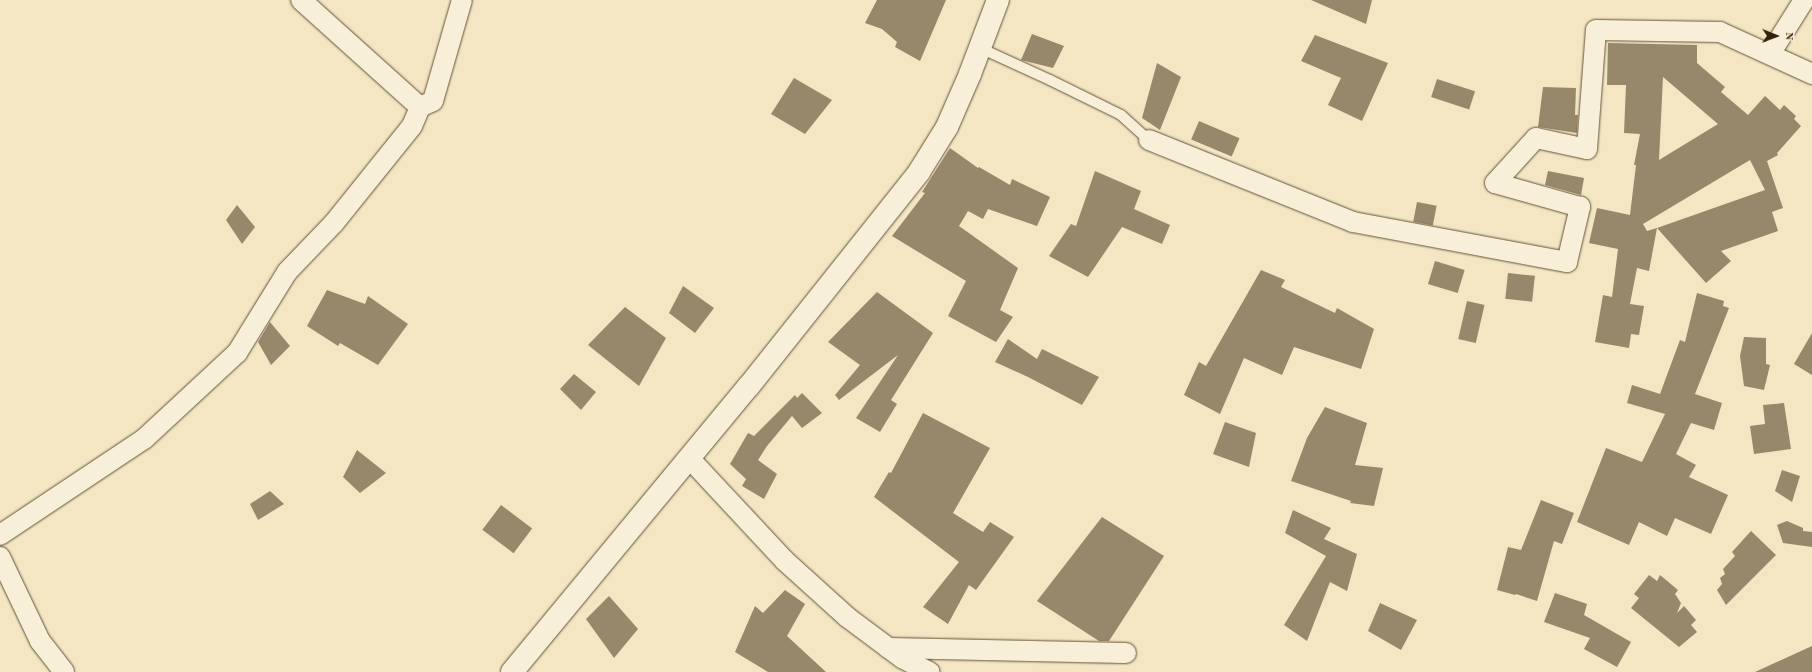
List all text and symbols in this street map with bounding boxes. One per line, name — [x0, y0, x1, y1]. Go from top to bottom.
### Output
north arrow — [1756, 16, 1796, 56]
text: N — [1783, 32, 1794, 41]

